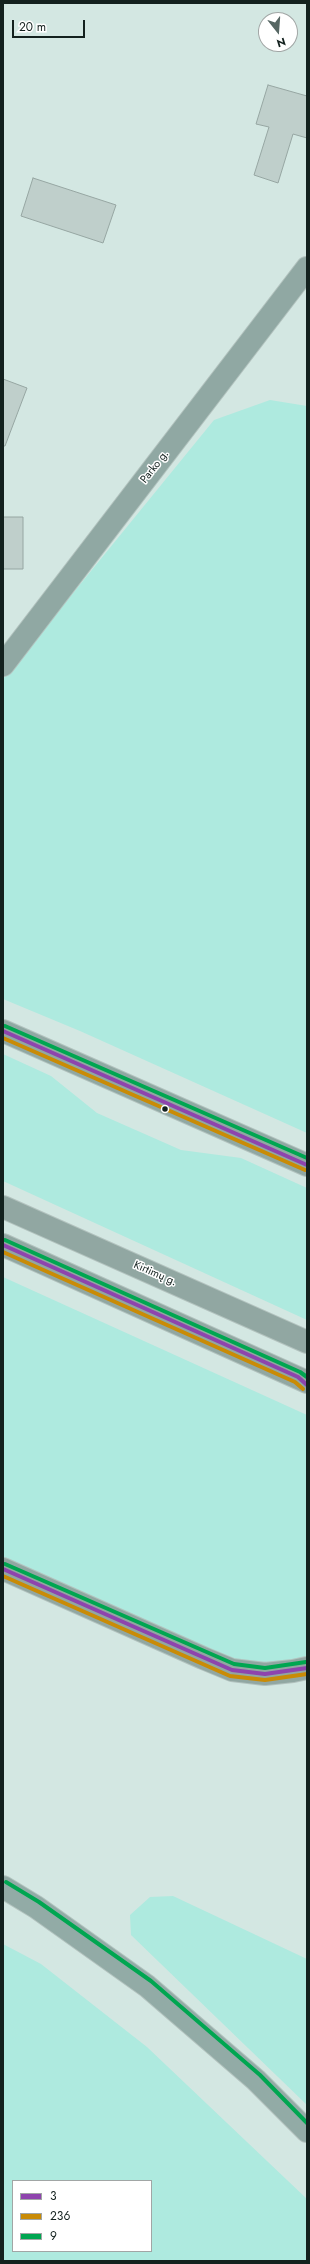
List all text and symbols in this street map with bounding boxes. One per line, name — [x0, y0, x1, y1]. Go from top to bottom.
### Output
scale bar — [14, 12, 87, 38]
north arrow — [258, 12, 298, 52]
text: 20 m — [19, 18, 46, 36]
text: N — [275, 34, 288, 51]
street label: Parko g. — [138, 448, 172, 486]
unlabelled marker — [160, 1104, 170, 1114]
street label: Kirtimų g. — [131, 1259, 179, 1289]
legend — [12, 2180, 152, 2252]
text: 3 — [50, 2187, 57, 2205]
text: 236 — [50, 2207, 70, 2225]
text: 9 — [50, 2227, 57, 2245]

